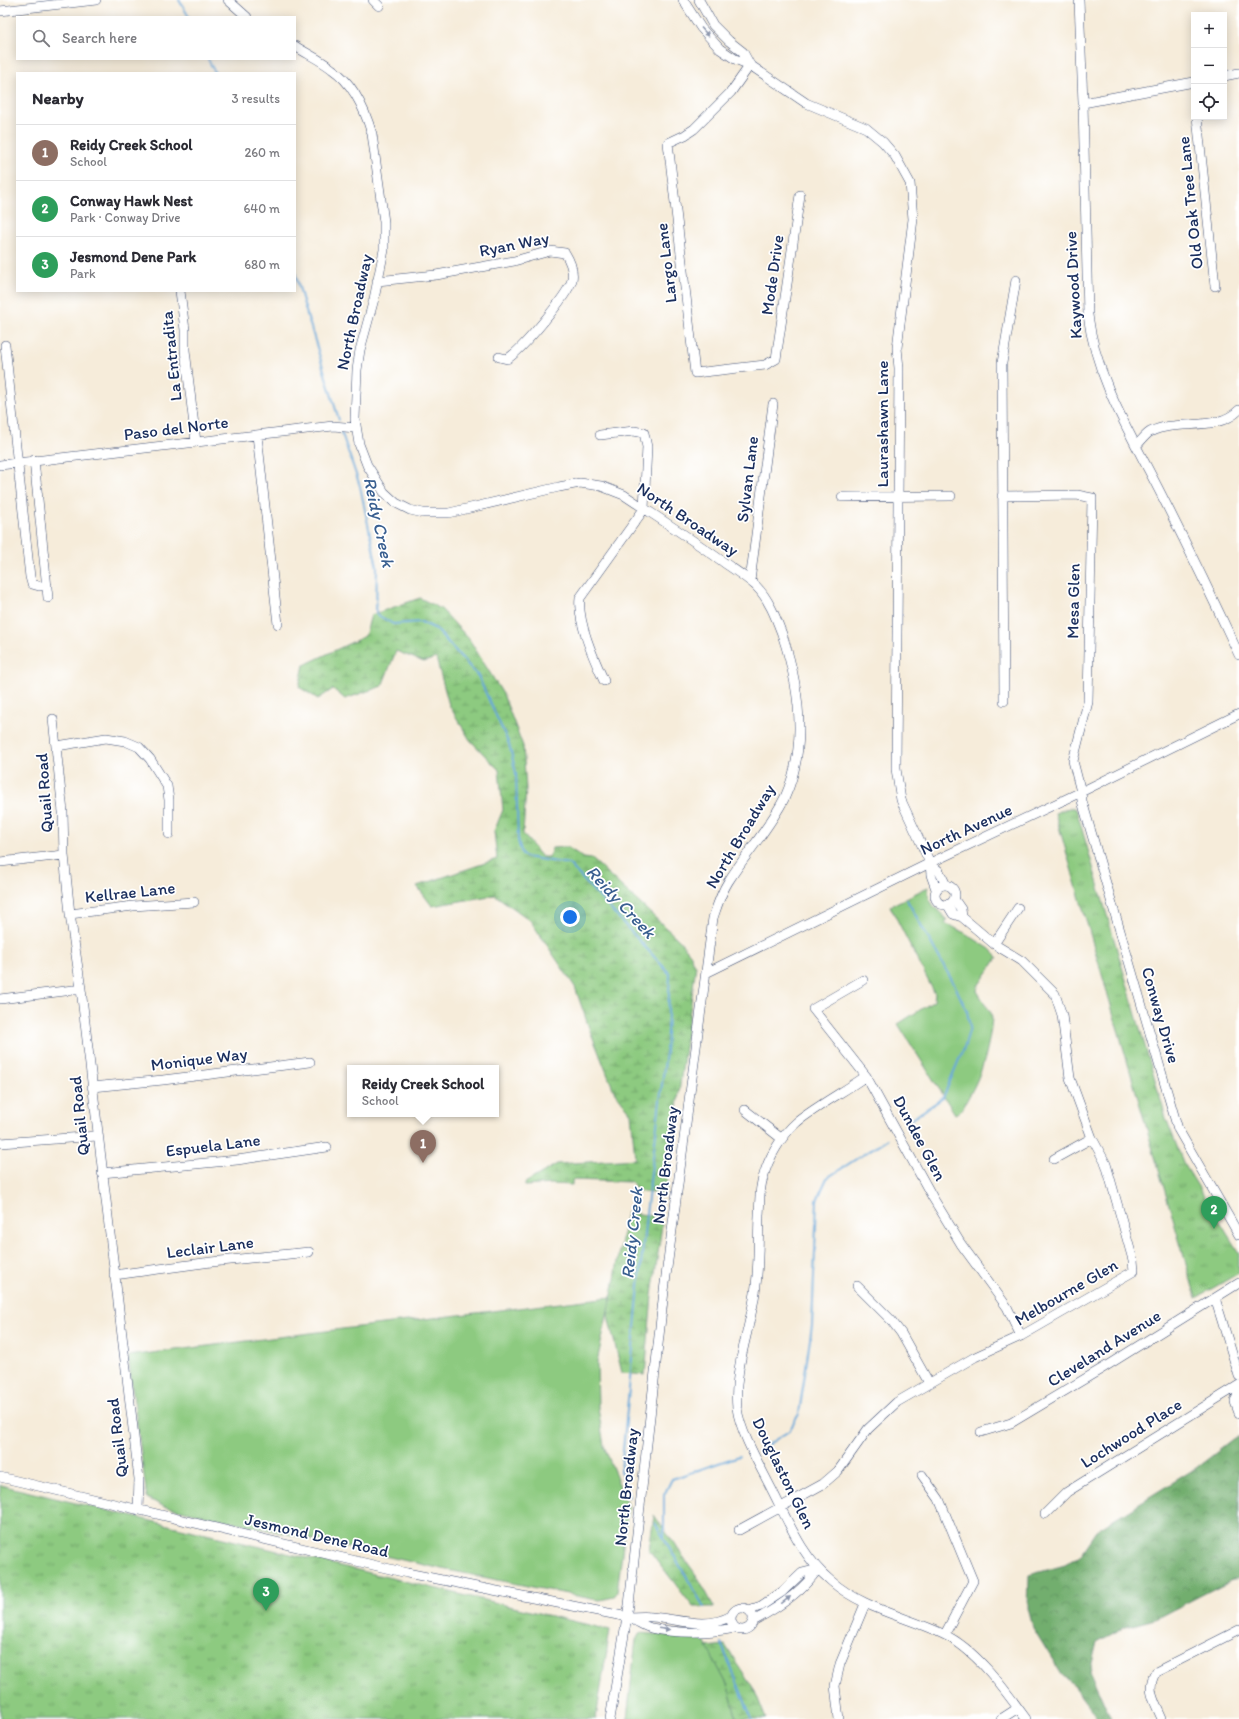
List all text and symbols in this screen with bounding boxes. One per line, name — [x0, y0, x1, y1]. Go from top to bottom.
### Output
map controls — [1191, 12, 1227, 120]
button: + — [1191, 12, 1227, 48]
search box — [16, 16, 296, 60]
icon: search — [30, 27, 52, 49]
one-way arrow — [700, 28, 709, 37]
text: Search here — [62, 29, 137, 47]
button: − — [1191, 48, 1227, 84]
button: locate — [1191, 84, 1227, 120]
text: Nearby — [32, 88, 84, 108]
text: 3 results — [231, 91, 280, 106]
text: Reidy Creek School — [70, 136, 193, 154]
street label: Old Oak Tree Lane — [1173, 136, 1207, 270]
text: 1 — [42, 145, 48, 160]
text: 260 m — [244, 145, 280, 160]
text: School — [70, 154, 107, 169]
text: Conway Hawk Nest — [70, 192, 193, 210]
text: 2 — [42, 201, 48, 216]
text: 640 m — [243, 201, 280, 216]
text: Park · Conway Drive — [70, 210, 181, 225]
street label: Largo Lane — [651, 222, 681, 304]
street label: Ryan Way — [477, 227, 551, 261]
street label: Kaywood Drive — [1060, 231, 1086, 339]
street label: Mode Drive — [756, 234, 788, 316]
text: Jesmond Dene Park — [70, 248, 196, 266]
street label: North Broadway — [332, 252, 376, 372]
text: 3 — [41, 257, 49, 272]
text: 680 m — [244, 257, 280, 272]
text: Park — [70, 266, 96, 281]
street label: La Entradita — [156, 310, 186, 402]
street label: Laurashawn Lane — [872, 360, 892, 488]
street label: Paso del Norte — [123, 412, 229, 444]
street label: Sylvan Lane — [732, 435, 762, 523]
water label: Reidy Creek — [359, 475, 400, 571]
street label: North Broadway — [633, 478, 743, 560]
street label: Mesa Glen — [1062, 563, 1084, 639]
street label: Quail Road — [31, 753, 57, 833]
street label: North Broadway — [701, 780, 779, 892]
street label: North Avenue — [917, 799, 1015, 859]
water label: Reidy Creek — [582, 861, 661, 944]
street label: Kellrae Lane — [84, 877, 176, 907]
your location — [560, 907, 580, 927]
street label: Conway Drive — [1138, 964, 1184, 1066]
street label: Monique Way — [150, 1043, 248, 1075]
popup — [347, 1065, 499, 1117]
street label: Quail Road — [65, 1075, 93, 1157]
text: Reidy Creek School — [362, 1075, 484, 1093]
street label: Dundee Glen — [889, 1092, 951, 1184]
text: School — [362, 1093, 399, 1108]
street label: North Broadway — [648, 1105, 682, 1225]
street label: Espuela Lane — [164, 1129, 262, 1161]
pin: 1 — [410, 1130, 436, 1163]
water label: Reidy Creek — [616, 1185, 648, 1280]
pin: 2 — [1201, 1196, 1227, 1229]
street label: Leclair Lane — [165, 1232, 255, 1262]
street label: Melbourne Glen — [1011, 1254, 1121, 1330]
street label: Cleveland Avenue — [1044, 1305, 1164, 1391]
street label: Lochwood Place — [1077, 1394, 1185, 1472]
street label: Quail Road — [102, 1397, 132, 1479]
street label: Douglaston Glen — [748, 1414, 820, 1532]
street label: North Broadway — [610, 1427, 642, 1547]
street label: Jesmond Dene Road — [243, 1509, 392, 1561]
pin: 3 — [253, 1578, 279, 1611]
one-way arrow — [781, 1596, 792, 1605]
one-way arrow — [658, 1626, 670, 1632]

